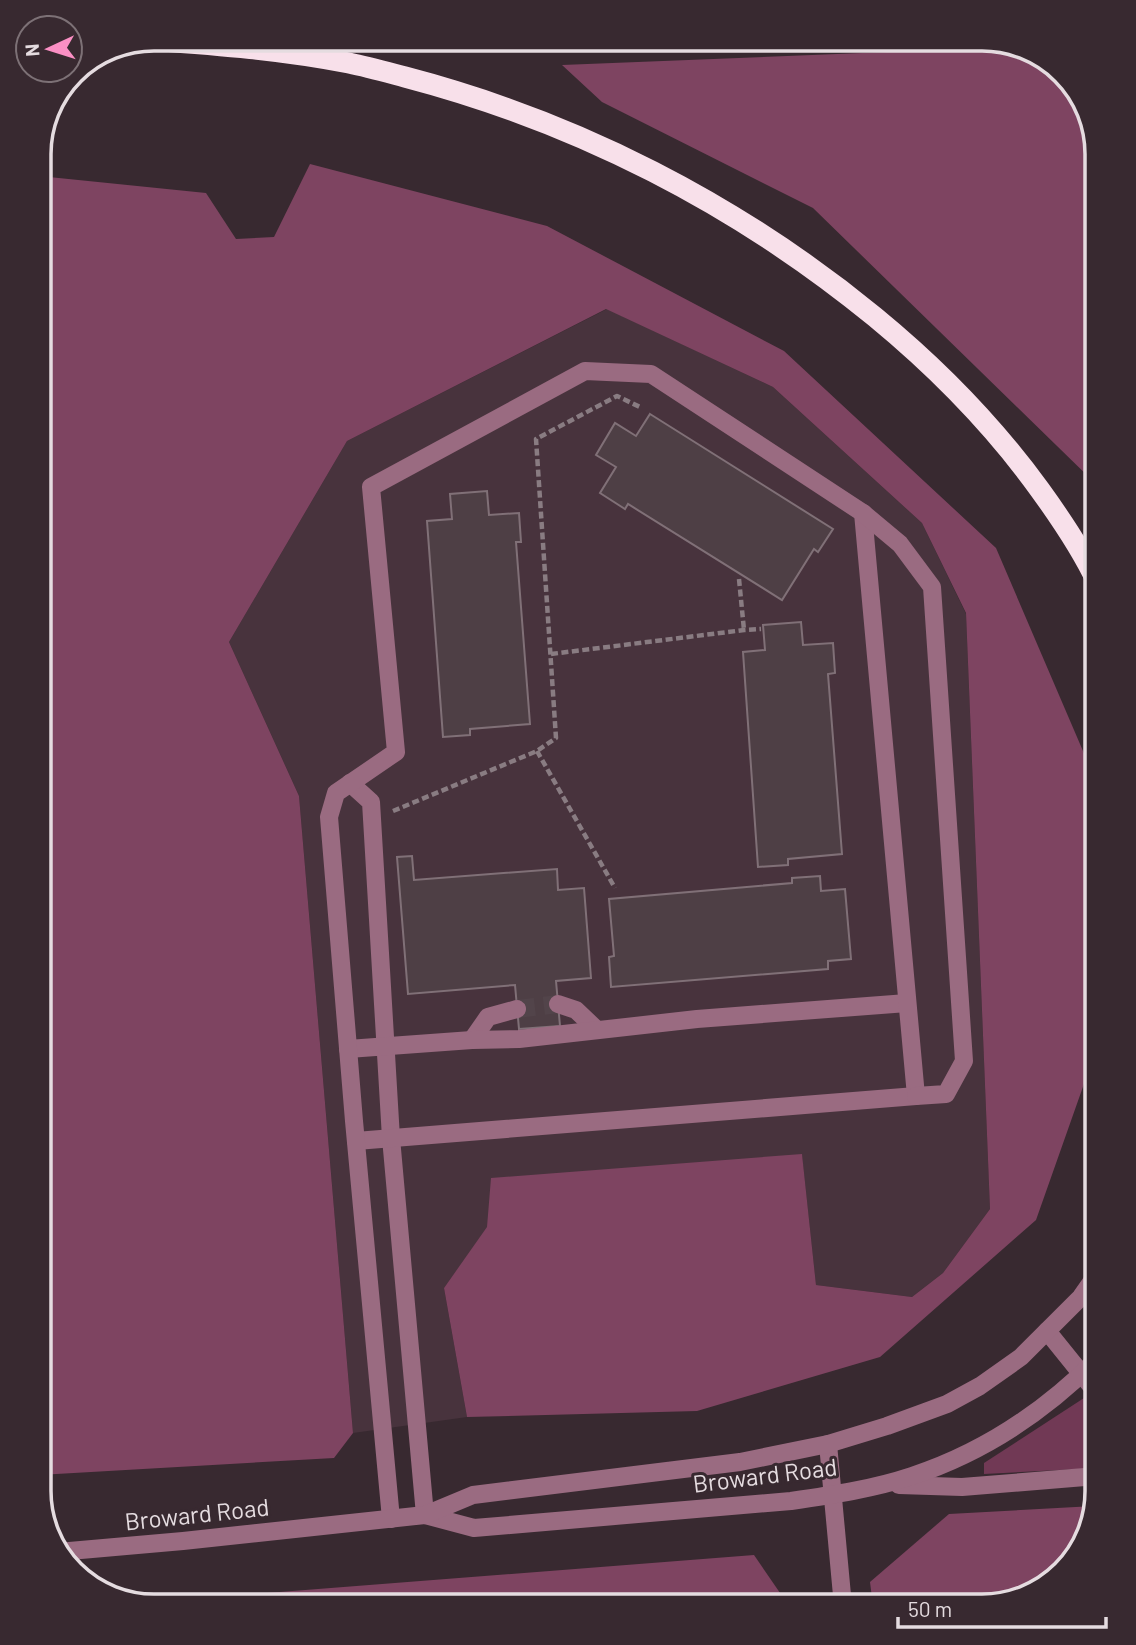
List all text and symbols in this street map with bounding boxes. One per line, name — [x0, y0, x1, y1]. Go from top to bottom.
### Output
north arrow — [14, 14, 84, 84]
text: N — [20, 43, 43, 57]
street label: Broward Road — [691, 1451, 839, 1498]
street label: Broward Road — [123, 1492, 271, 1536]
scale bar — [898, 1586, 1106, 1630]
text: 50 m — [908, 1596, 952, 1621]

